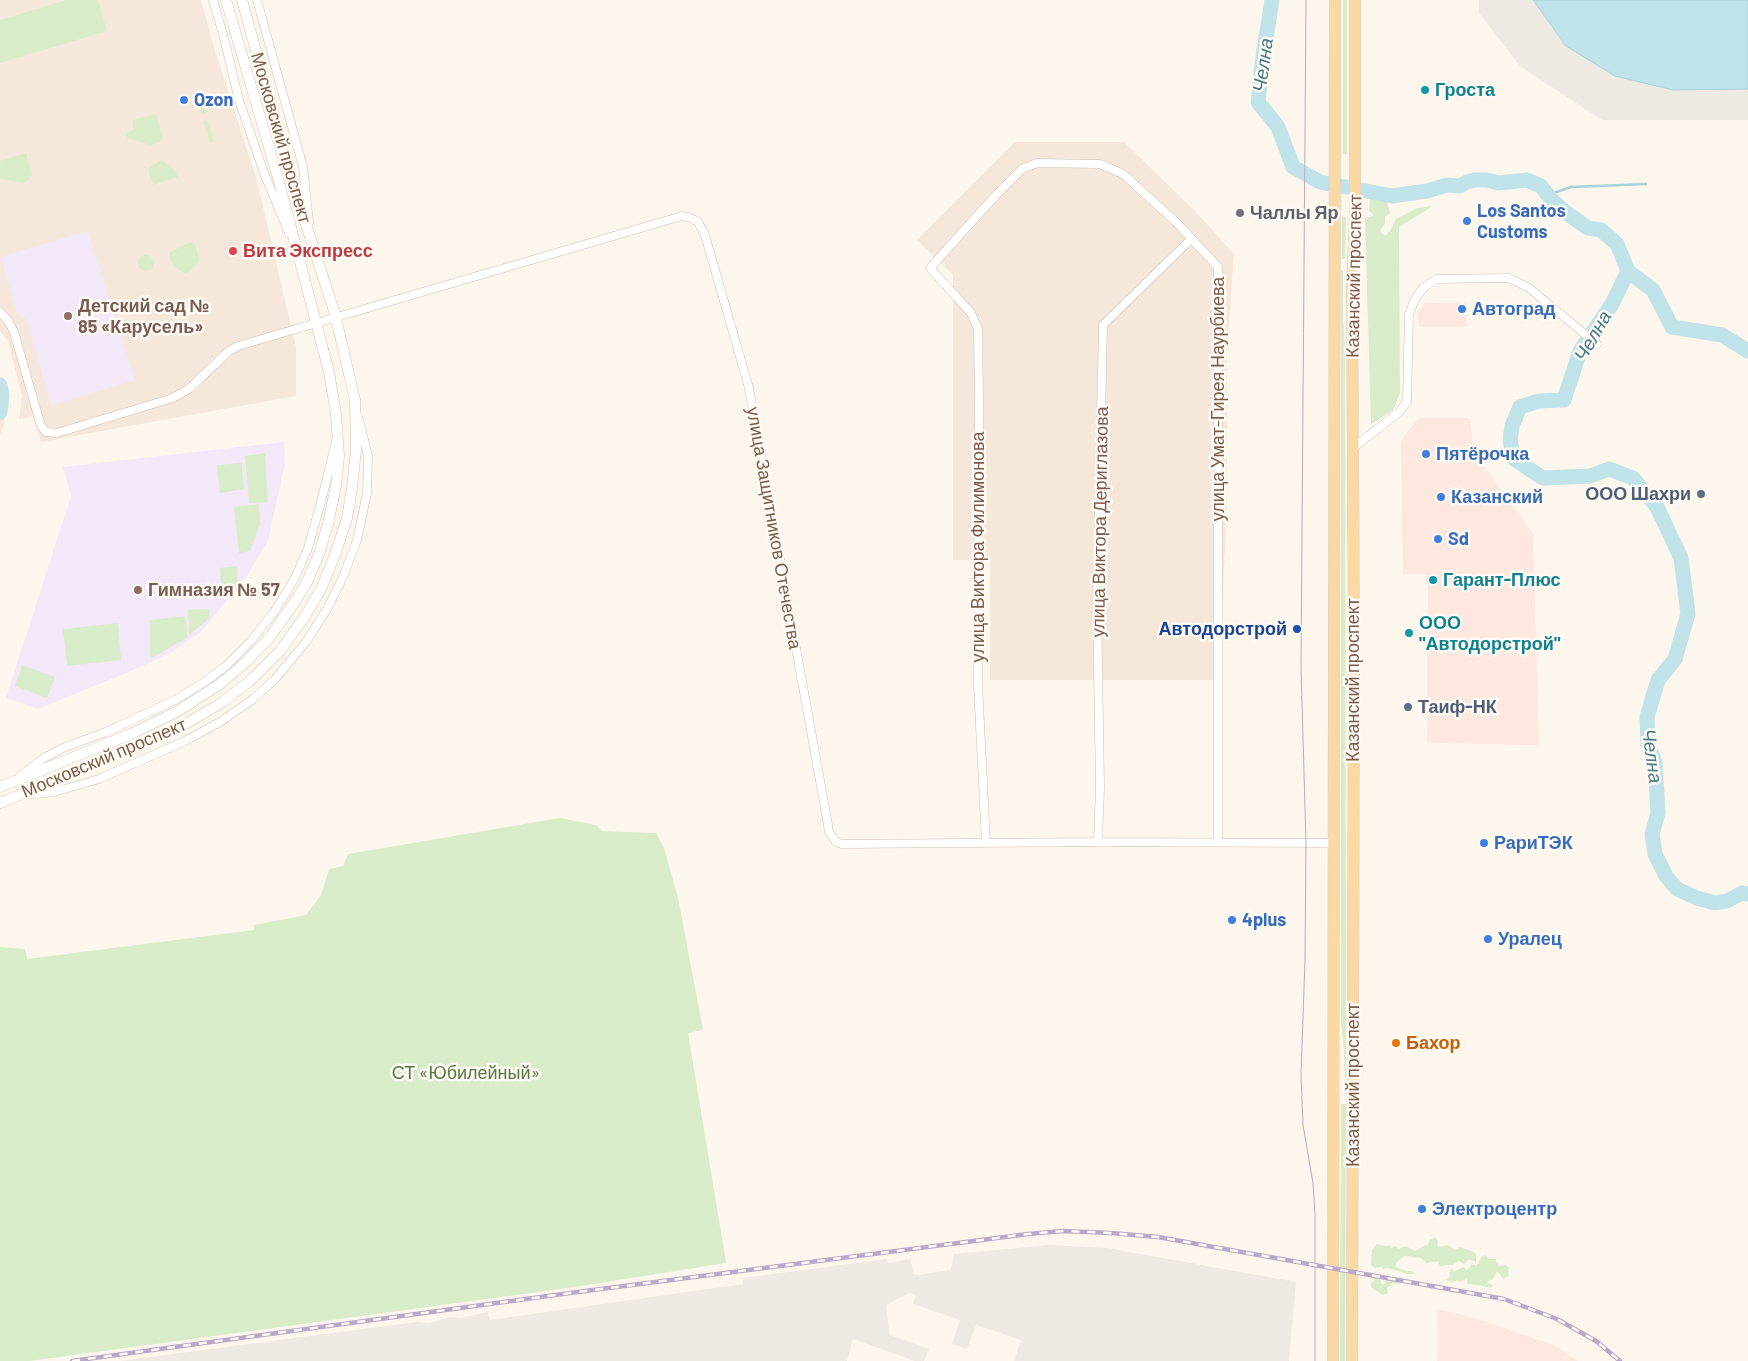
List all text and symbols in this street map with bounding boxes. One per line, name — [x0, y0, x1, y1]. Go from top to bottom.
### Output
water label: Челна — [1248, 36, 1278, 94]
street label: Московский проспект — [246, 50, 316, 226]
place label: Гроста — [1435, 79, 1495, 101]
marker: Гроста — [1419, 84, 1431, 96]
place label: Ozon — [194, 89, 233, 111]
marker: Ozon — [178, 94, 190, 106]
street label: Казанский проспект — [1342, 194, 1366, 358]
place label: Los Santos Customs — [1477, 200, 1566, 242]
place label: Чаллы Яр — [1250, 202, 1338, 224]
marker: Чаллы Яр — [1234, 207, 1246, 219]
marker: Los Santos Customs — [1461, 215, 1473, 227]
place label: Вита Экспресс — [243, 240, 373, 262]
marker: Вита Экспресс — [227, 245, 239, 257]
street label: улица Умат-Гирея Наурбиева — [1207, 277, 1229, 521]
place label: Детский сад № 85 «Карусель» — [78, 295, 209, 338]
place label: Автоград — [1472, 298, 1555, 320]
marker: Автоград — [1456, 303, 1468, 315]
water label: Челна — [1570, 307, 1616, 365]
marker: Детский сад № 85 «Карусель» — [62, 310, 74, 322]
street label: улица Защитников Отечества — [742, 405, 806, 651]
street label: улица Виктора Дериглазова — [1087, 406, 1113, 638]
street label: улица Виктора Филимонова — [967, 432, 989, 662]
place label: Пятёрочка — [1436, 443, 1529, 465]
marker: Пятёрочка — [1420, 448, 1432, 460]
place label: ООО Шахри — [1585, 483, 1691, 505]
place label: Казанский — [1451, 486, 1543, 508]
marker: ООО Шахри — [1695, 488, 1707, 500]
marker: Казанский — [1435, 491, 1447, 503]
place label: Sd — [1448, 528, 1469, 550]
marker: Sd — [1432, 533, 1444, 545]
place label: Гарант-Плюс — [1443, 569, 1561, 591]
marker: Гарант-Плюс — [1427, 574, 1439, 586]
place label: Гимназия № 57 — [148, 579, 280, 601]
marker: Гимназия № 57 — [132, 584, 144, 596]
street label: Казанский проспект — [1342, 598, 1364, 762]
place label: ООО "Автодорстрой" — [1419, 612, 1560, 654]
place label: Автодорстрой — [1159, 618, 1287, 640]
marker: Автодорстрой — [1291, 623, 1303, 635]
marker: ООО "Автодорстрой" — [1403, 627, 1415, 639]
place label: Таиф-НК — [1418, 696, 1497, 718]
marker: Таиф-НК — [1402, 701, 1414, 713]
street label: Московский проспект — [18, 713, 190, 803]
water label: Челна — [1637, 727, 1667, 785]
place label: РариТЭК — [1494, 832, 1573, 854]
marker: РариТЭК — [1478, 837, 1490, 849]
place label: 4plus — [1242, 909, 1286, 931]
marker: 4plus — [1226, 914, 1238, 926]
place label: Уралец — [1498, 928, 1562, 950]
marker: Уралец — [1482, 933, 1494, 945]
street label: Казанский проспект — [1342, 1003, 1364, 1167]
place label: Бахор — [1406, 1032, 1461, 1054]
marker: Бахор — [1390, 1037, 1402, 1049]
park label: СТ «Юбилейный» — [392, 1062, 540, 1084]
place label: Электроцентр — [1432, 1198, 1557, 1220]
marker: Электроцентр — [1416, 1203, 1428, 1215]

